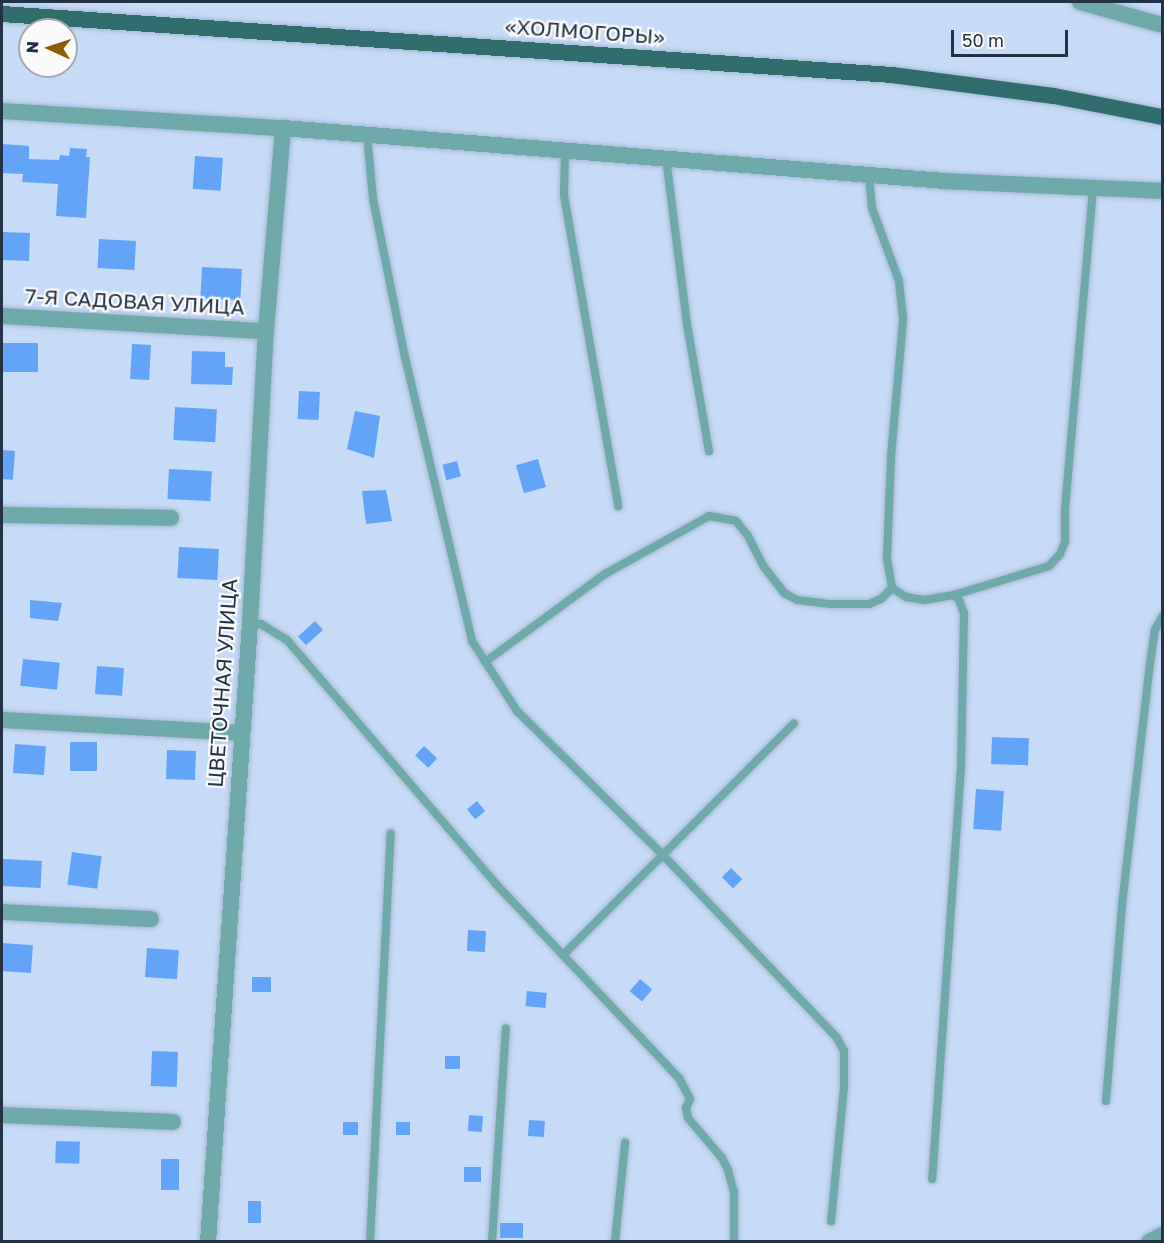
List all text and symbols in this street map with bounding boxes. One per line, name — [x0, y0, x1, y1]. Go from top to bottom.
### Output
street label: «ХОЛМОГОРЫ» — [504, 13, 666, 49]
north arrow — [18, 18, 78, 78]
scale bar — [954, 18, 1071, 56]
text: 50 m — [962, 29, 1004, 51]
text: N — [22, 41, 42, 54]
street label: 7-Я САДОВАЯ УЛИЦА — [25, 283, 245, 319]
street label: ЦВЕТОЧНАЯ УЛИЦА — [202, 578, 242, 788]

